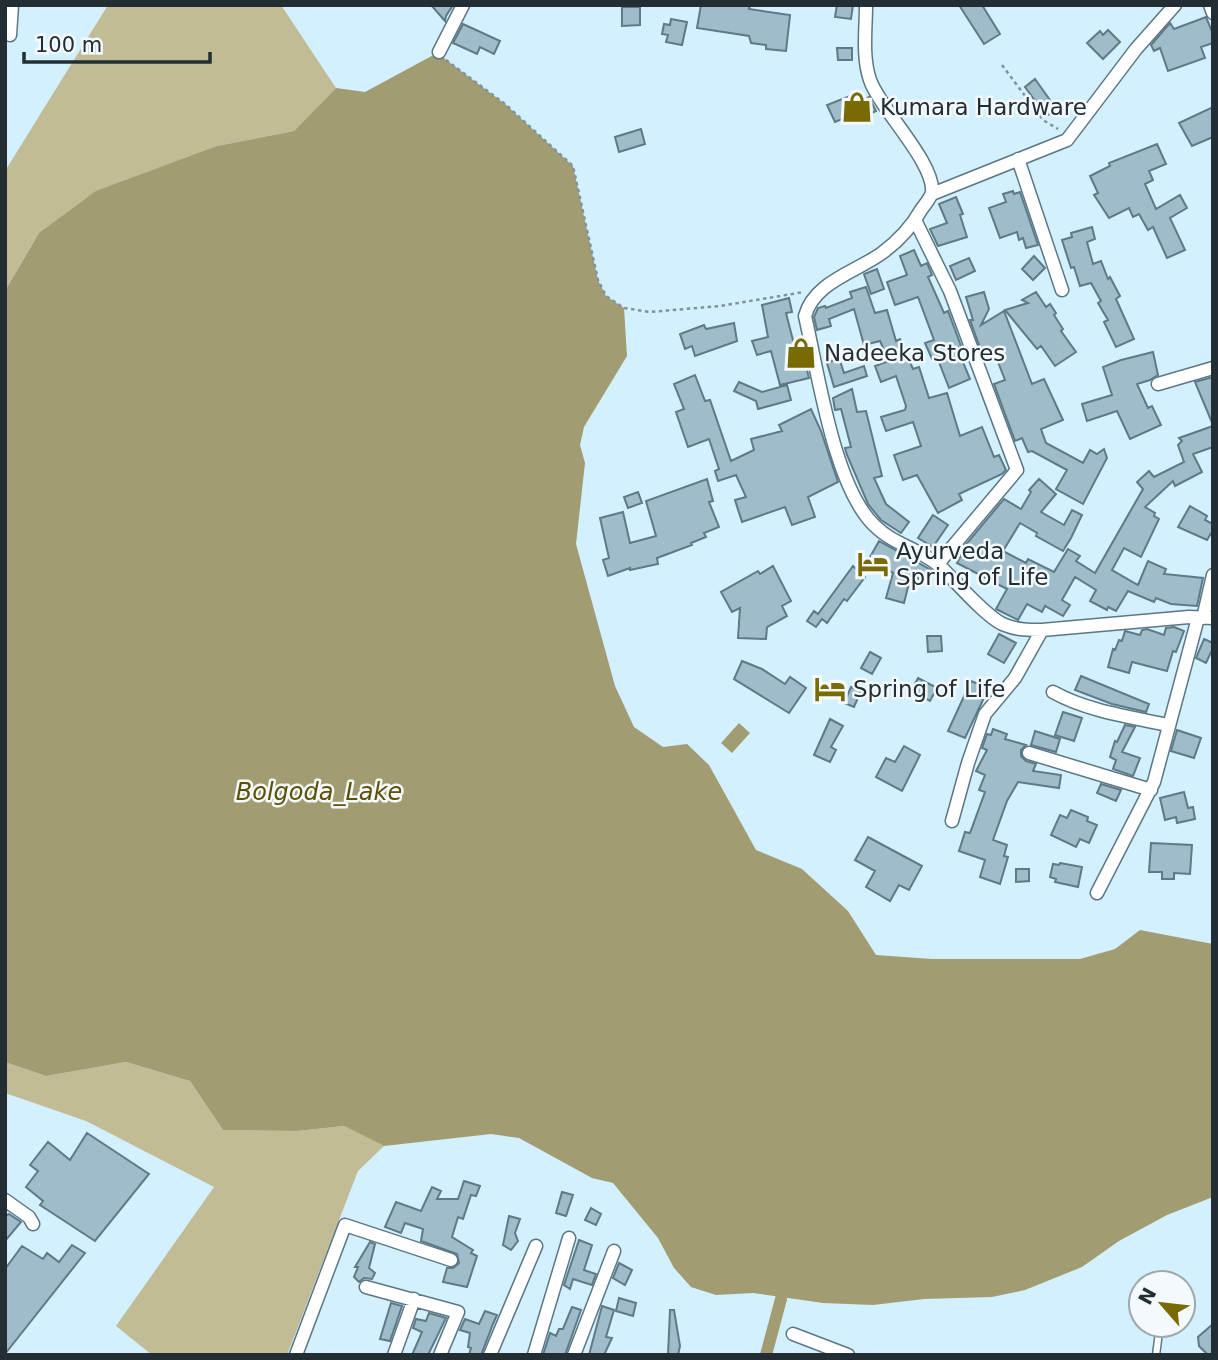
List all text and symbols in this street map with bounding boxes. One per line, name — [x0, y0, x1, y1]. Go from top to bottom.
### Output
scale bar — [24, 21, 210, 65]
text: 100 m — [35, 33, 102, 57]
shop icon: Kumara Hardware — [840, 90, 874, 124]
place label: Kumara Hardware — [880, 94, 1087, 120]
shop icon: Nadeeka Stores — [784, 336, 818, 370]
place label: Nadeeka Stores — [824, 340, 1005, 366]
place label: Ayurveda Spring of Life — [896, 538, 1048, 590]
hotel icon: Ayurveda Spring of Life — [856, 547, 890, 581]
hotel icon: Spring of Life — [813, 672, 847, 706]
place label: Spring of Life — [853, 676, 1005, 702]
water label: Bolgoda_Lake — [236, 778, 402, 806]
north arrow — [1127, 1269, 1197, 1339]
text: N — [1134, 1284, 1160, 1308]

